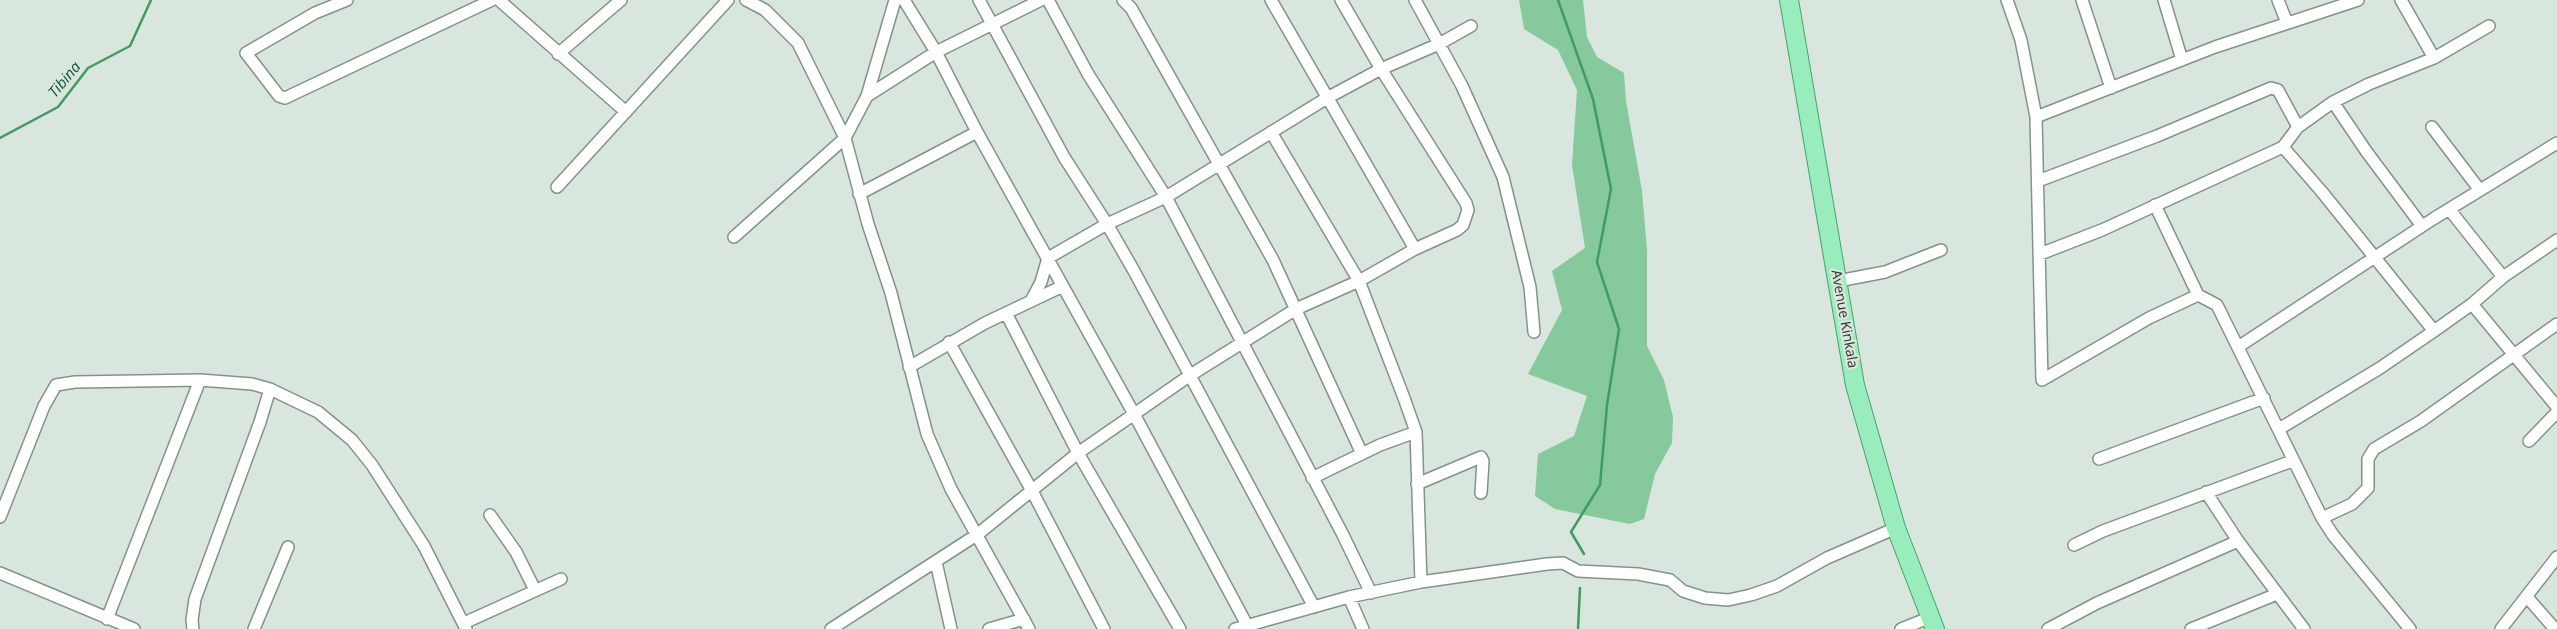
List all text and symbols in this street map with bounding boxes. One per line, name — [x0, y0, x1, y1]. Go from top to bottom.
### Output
water label: Tibina — [45, 59, 85, 101]
street label: Avenue Kinkala — [1827, 269, 1861, 369]

